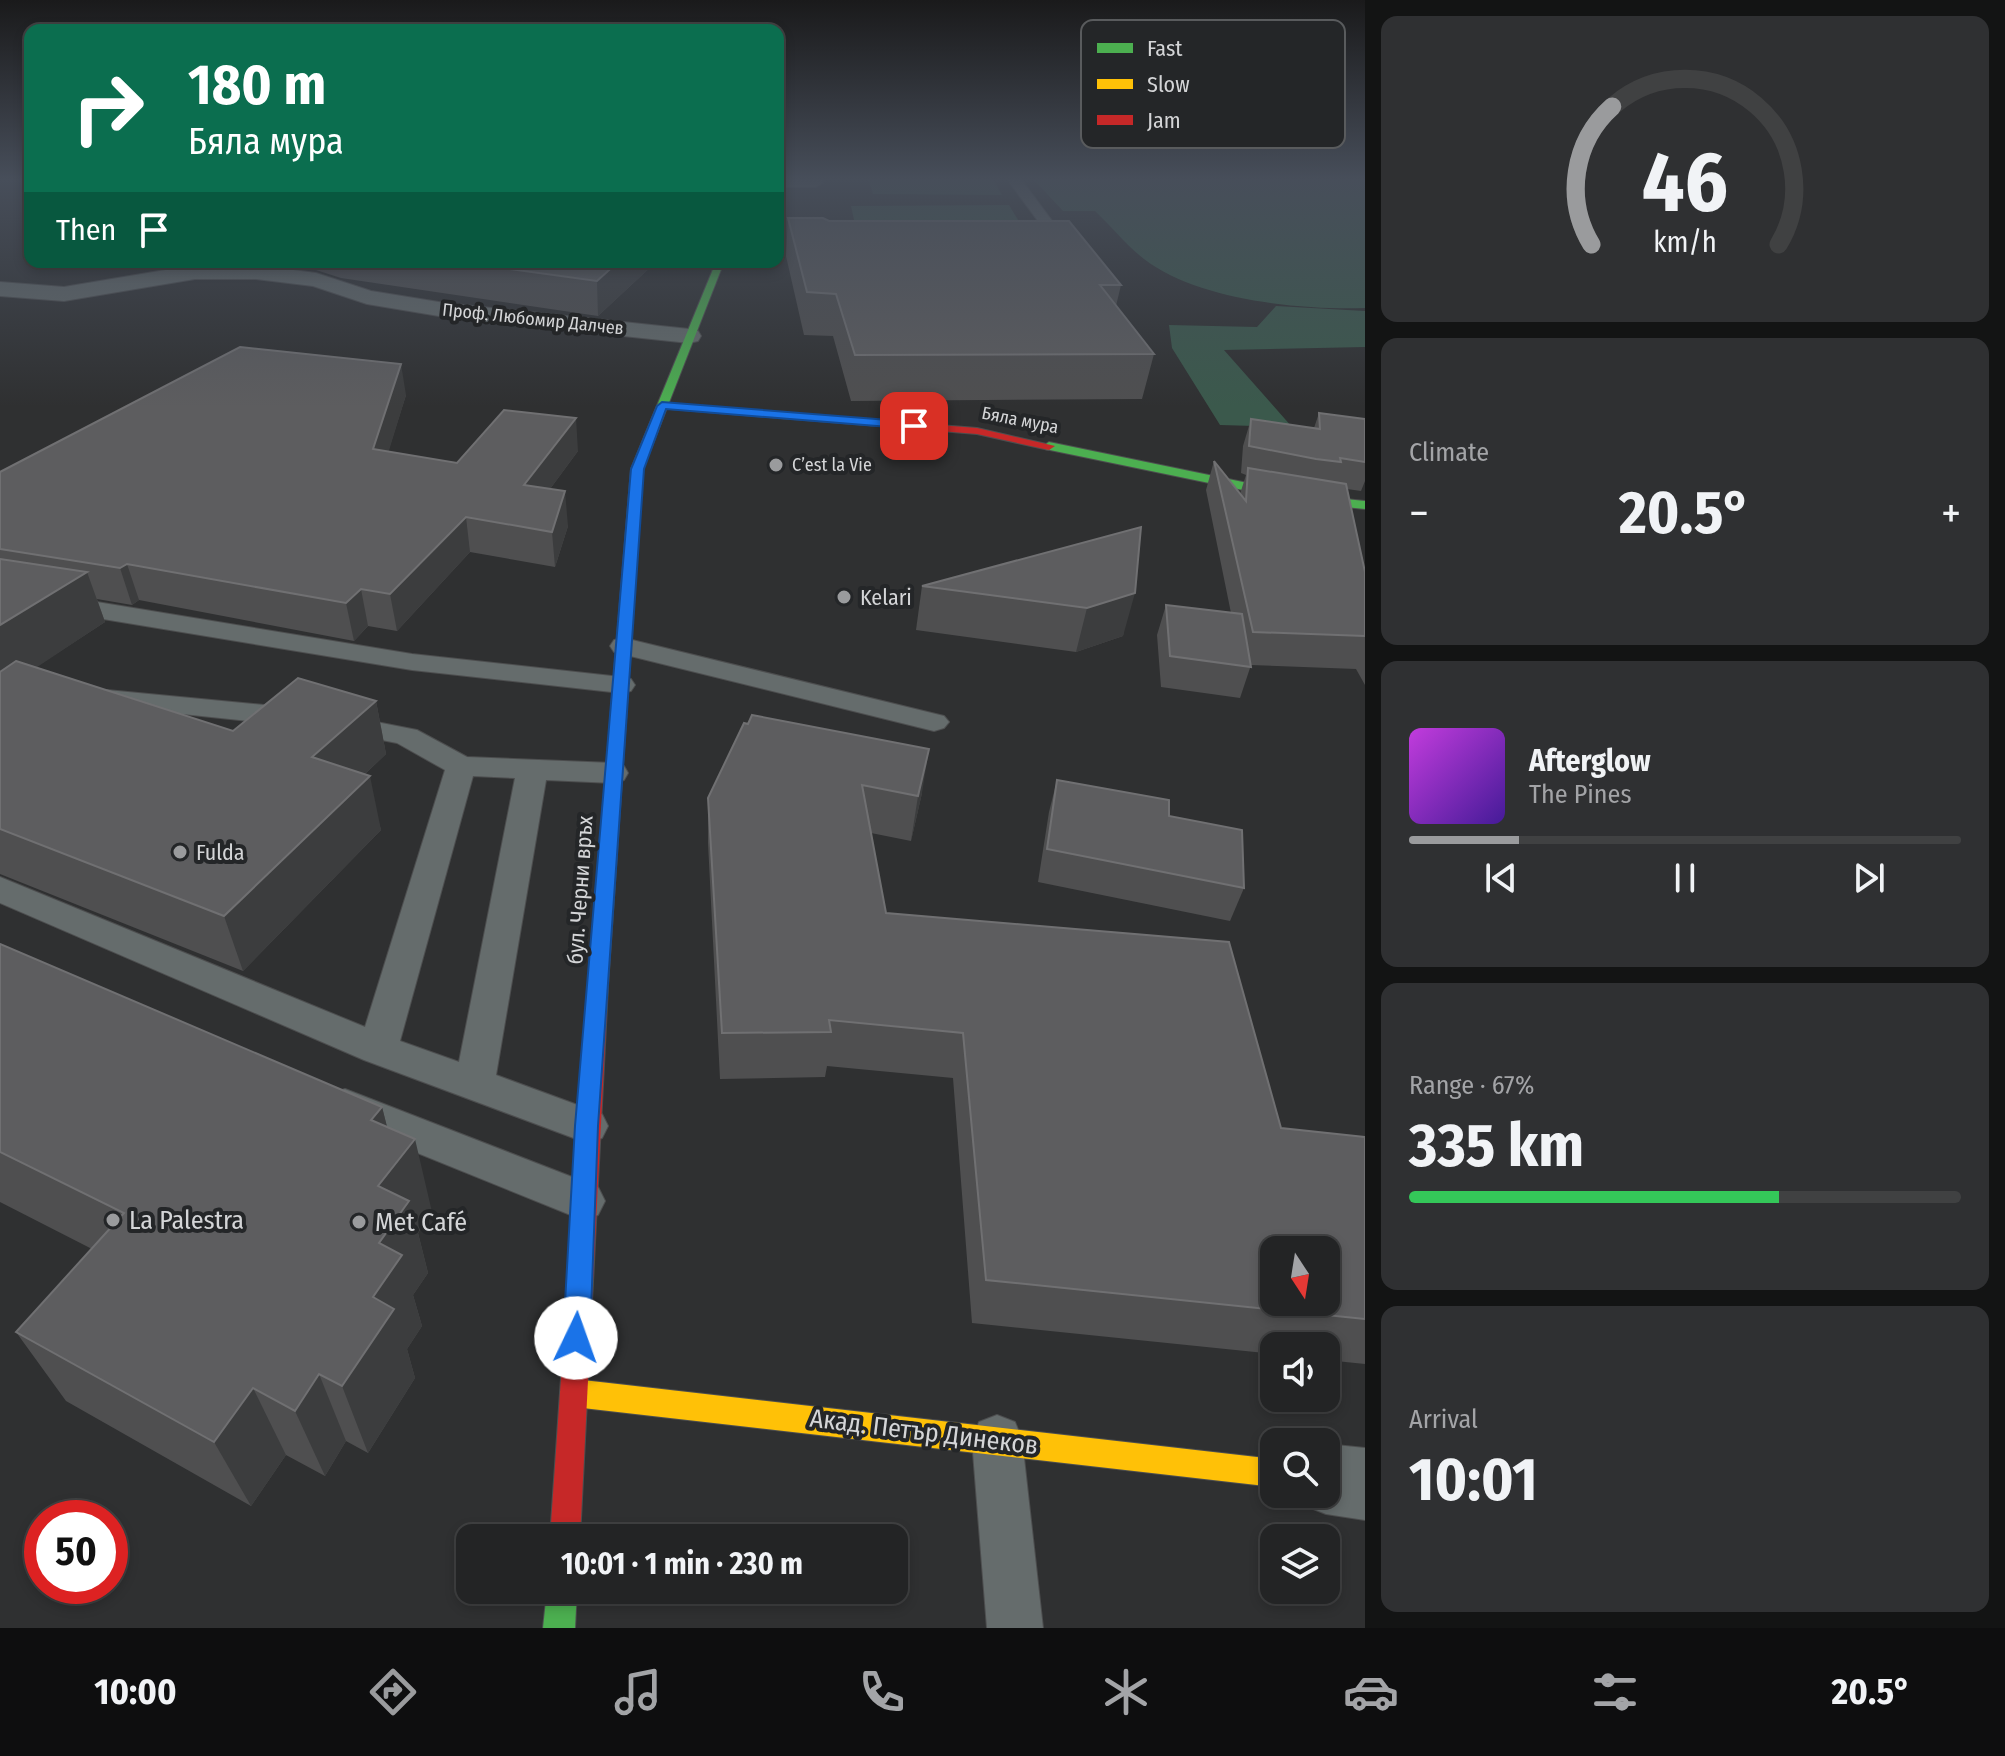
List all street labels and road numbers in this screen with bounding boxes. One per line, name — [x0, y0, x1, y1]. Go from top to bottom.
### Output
street label: Проф. Любомир Далчев — [441, 299, 625, 339]
street label: Бяла мура — [980, 402, 1060, 438]
street label: бул. Черни връх — [561, 814, 599, 965]
street label: Акад. Петър Динеков — [808, 1403, 1040, 1461]

